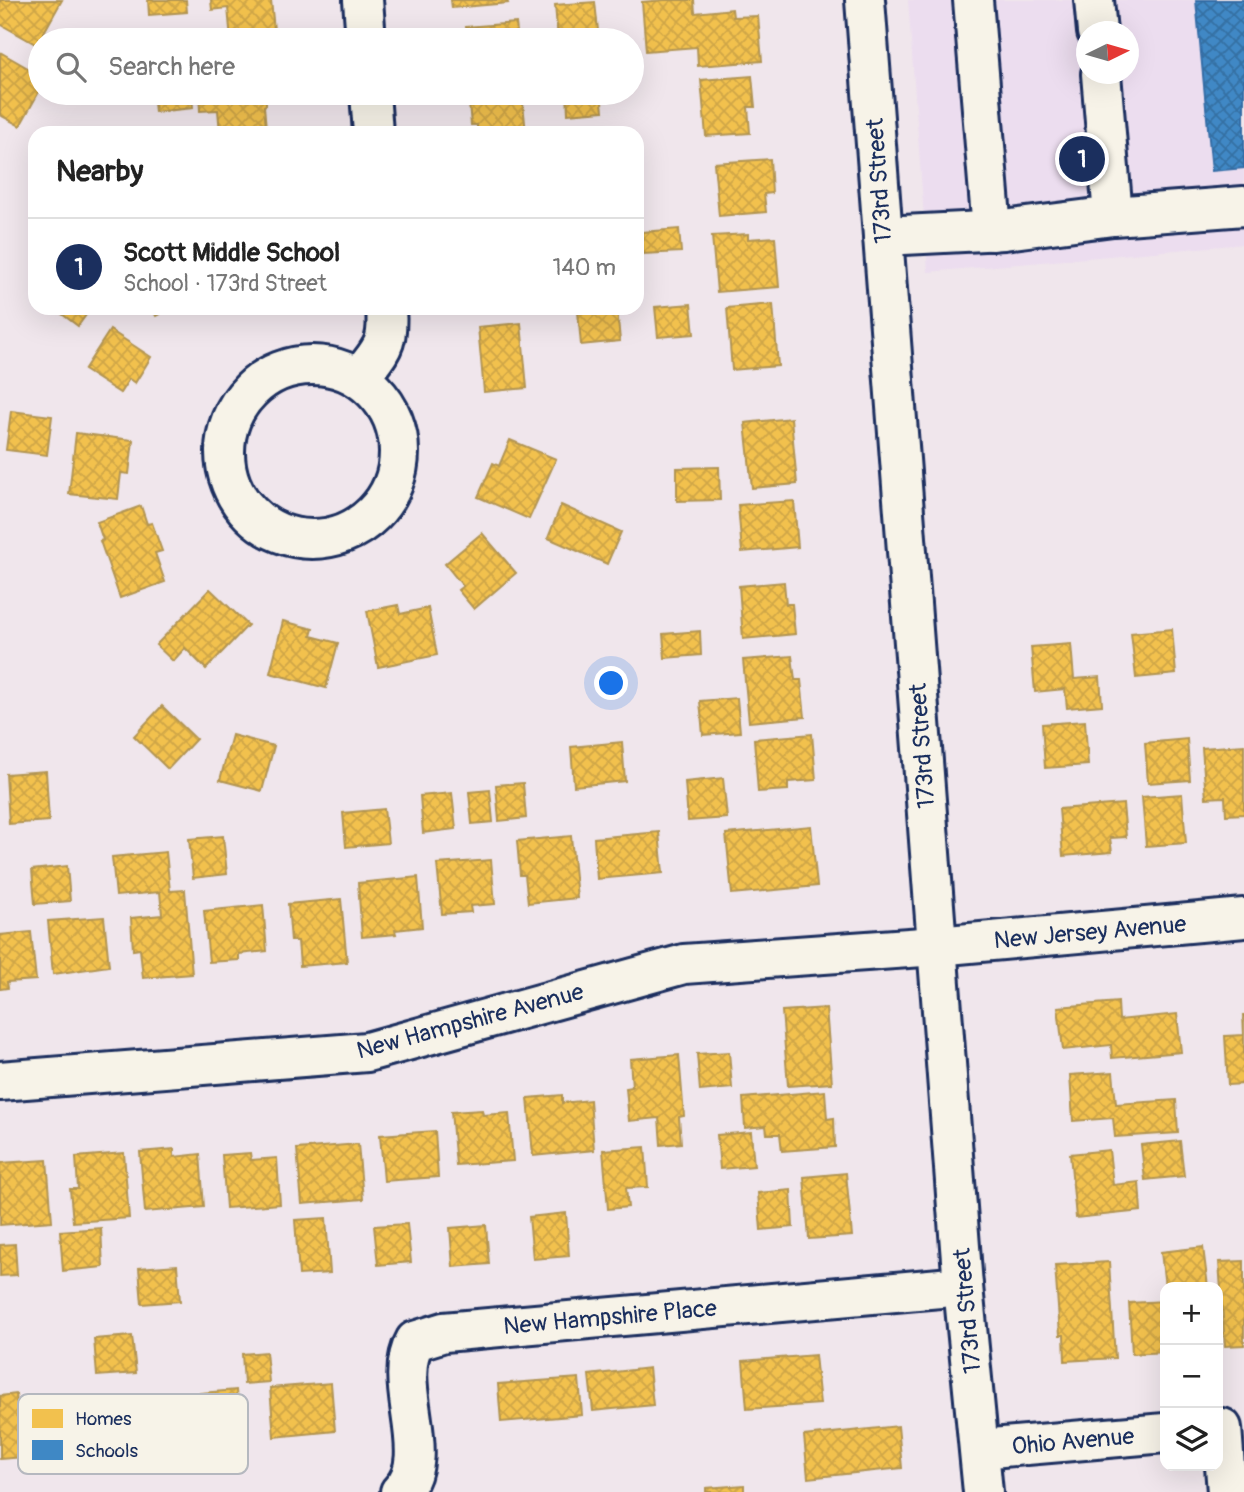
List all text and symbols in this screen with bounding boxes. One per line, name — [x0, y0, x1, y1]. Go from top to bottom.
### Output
north arrow — [1076, 21, 1139, 84]
search box — [28, 28, 644, 105]
icon: search — [52, 48, 90, 86]
text: Search here — [108, 51, 235, 83]
street label: 173rd Street — [861, 117, 898, 245]
pin: 1 — [1059, 133, 1105, 185]
text: Nearby — [56, 153, 143, 190]
text: Scott Middle School — [123, 237, 340, 269]
text: 1 — [75, 253, 84, 282]
text: 140 m — [553, 253, 616, 282]
text: School · 173rd Street — [123, 269, 327, 298]
your location — [594, 666, 628, 700]
street label: 173rd Street — [904, 682, 941, 810]
street label: New Jersey Avenue — [993, 910, 1188, 955]
street label: New Hampshire Avenue — [353, 977, 587, 1066]
street label: 173rd Street — [948, 1247, 987, 1375]
map controls — [1160, 1282, 1223, 1471]
button: + — [1160, 1282, 1223, 1345]
street label: New Hampshire Place — [502, 1294, 718, 1341]
button: − — [1160, 1345, 1223, 1408]
legend — [18, 1394, 248, 1474]
text: Homes — [75, 1407, 132, 1431]
button: layers — [1160, 1408, 1223, 1471]
street label: Ohio Avenue — [1011, 1422, 1136, 1461]
text: Schools — [75, 1439, 139, 1463]

